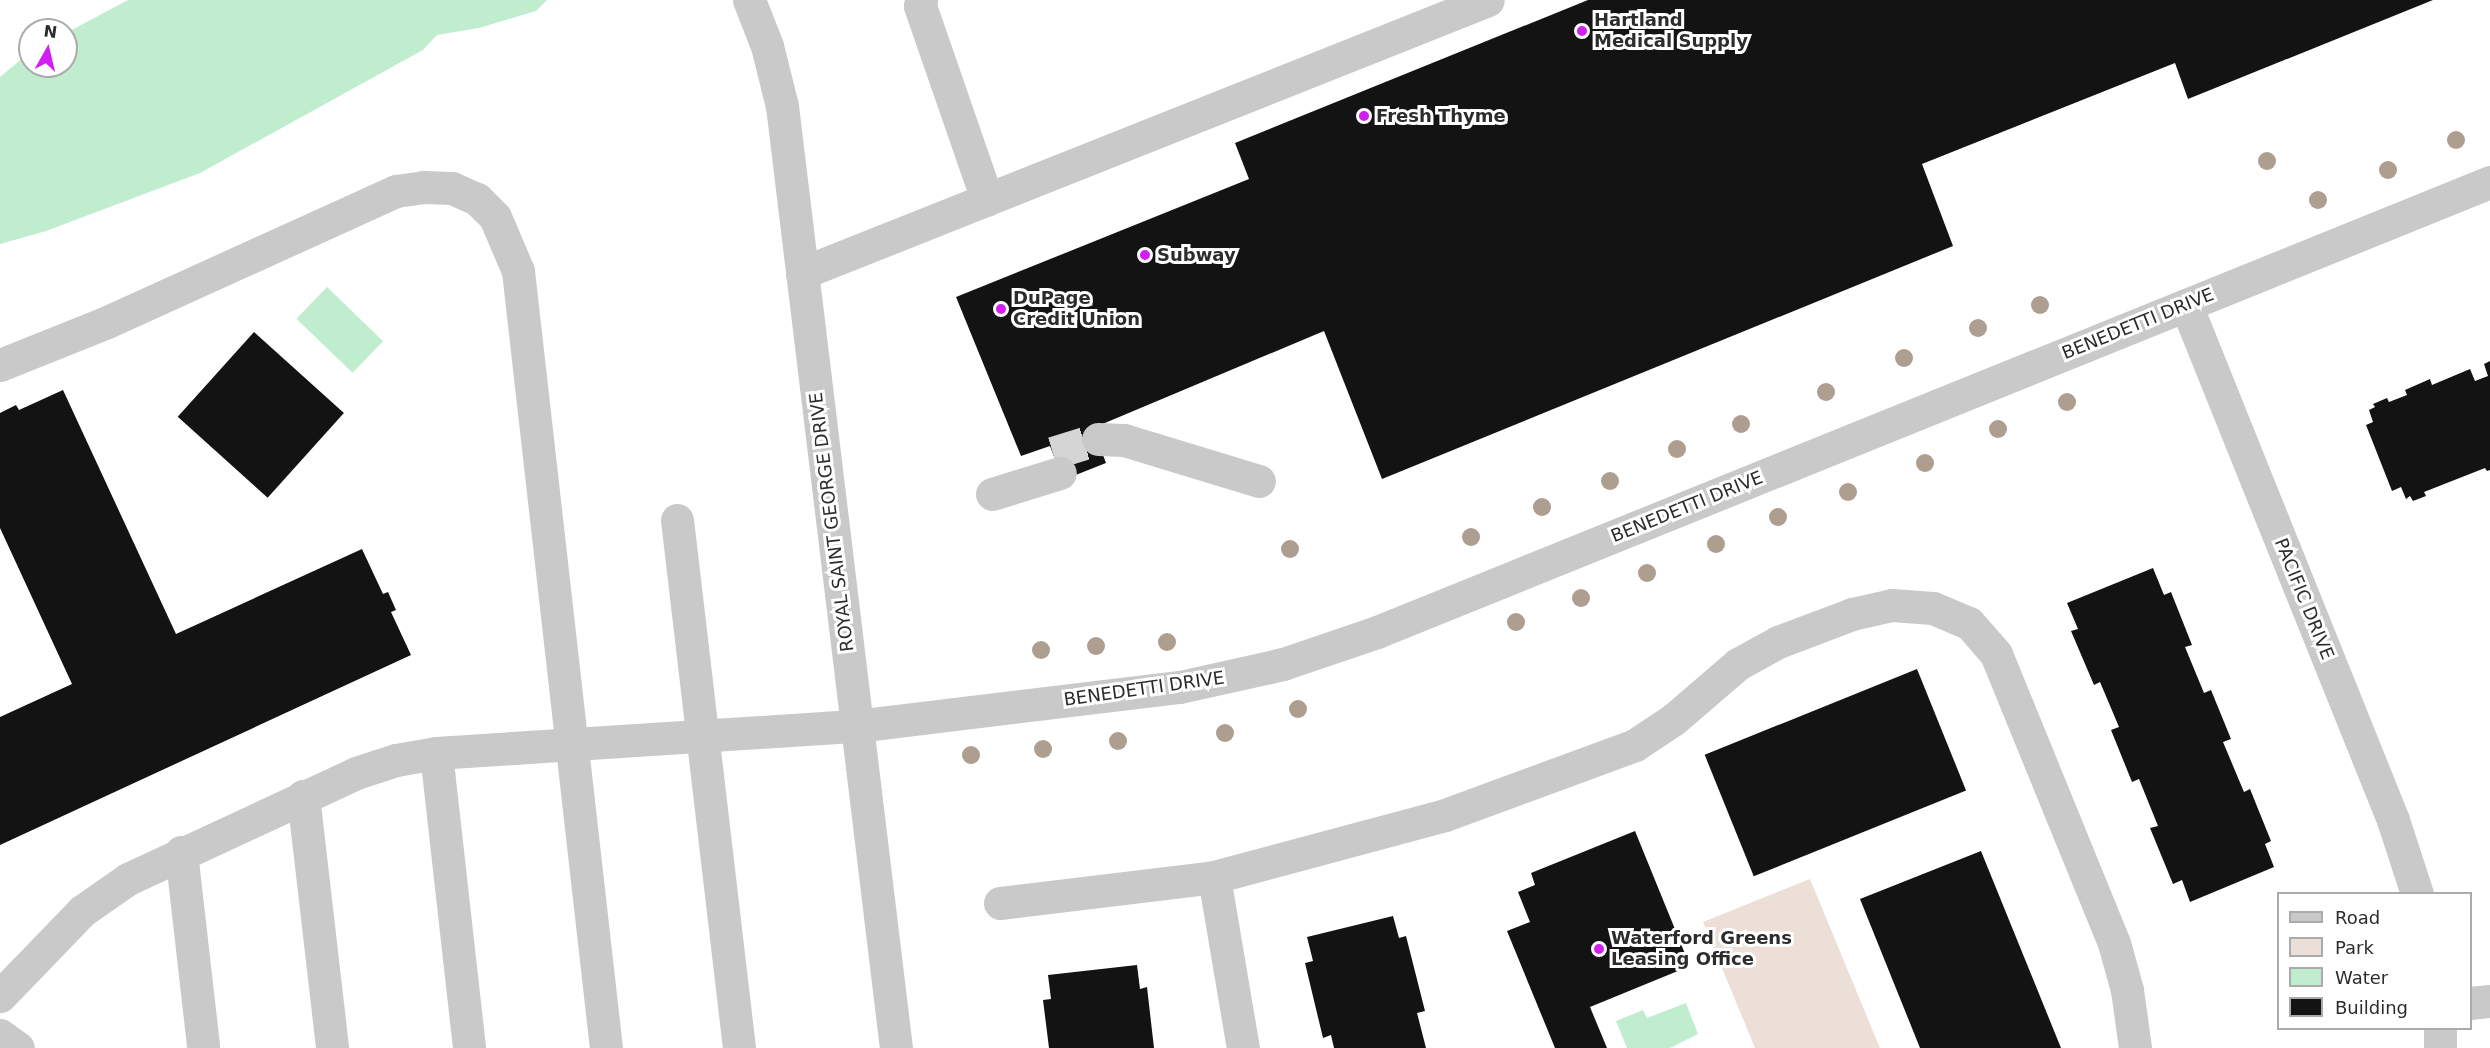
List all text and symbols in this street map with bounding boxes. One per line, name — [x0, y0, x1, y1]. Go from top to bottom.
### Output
place label: Hartland Medical Supply — [1594, 10, 1748, 52]
north arrow — [18, 18, 78, 78]
text: N — [42, 21, 58, 42]
marker: Hartland Medical Supply — [1575, 24, 1589, 38]
place label: Fresh Thyme — [1376, 105, 1506, 127]
marker: Fresh Thyme — [1357, 109, 1371, 123]
place label: Subway — [1157, 244, 1236, 266]
marker: Subway — [1138, 248, 1152, 262]
street label: BENEDETTI DRIVE — [2059, 284, 2217, 364]
place label: DuPage Credit Union — [1013, 288, 1140, 330]
marker: DuPage Credit Union — [994, 302, 1008, 316]
street label: ROYAL SAINT GEORGE DRIVE — [805, 391, 859, 653]
street label: BENEDETTI DRIVE — [1608, 467, 1766, 547]
street label: PACIFIC DRIVE — [2270, 535, 2338, 663]
street label: BENEDETTI DRIVE — [1062, 667, 1226, 711]
legend — [2277, 892, 2472, 1030]
text: Road — [2335, 907, 2380, 928]
place label: Waterford Greens Leasing Office — [1611, 928, 1792, 970]
text: Park — [2335, 937, 2374, 958]
marker: Waterford Greens Leasing Office — [1592, 942, 1606, 956]
text: Water — [2335, 967, 2388, 988]
text: Building — [2335, 997, 2408, 1018]

